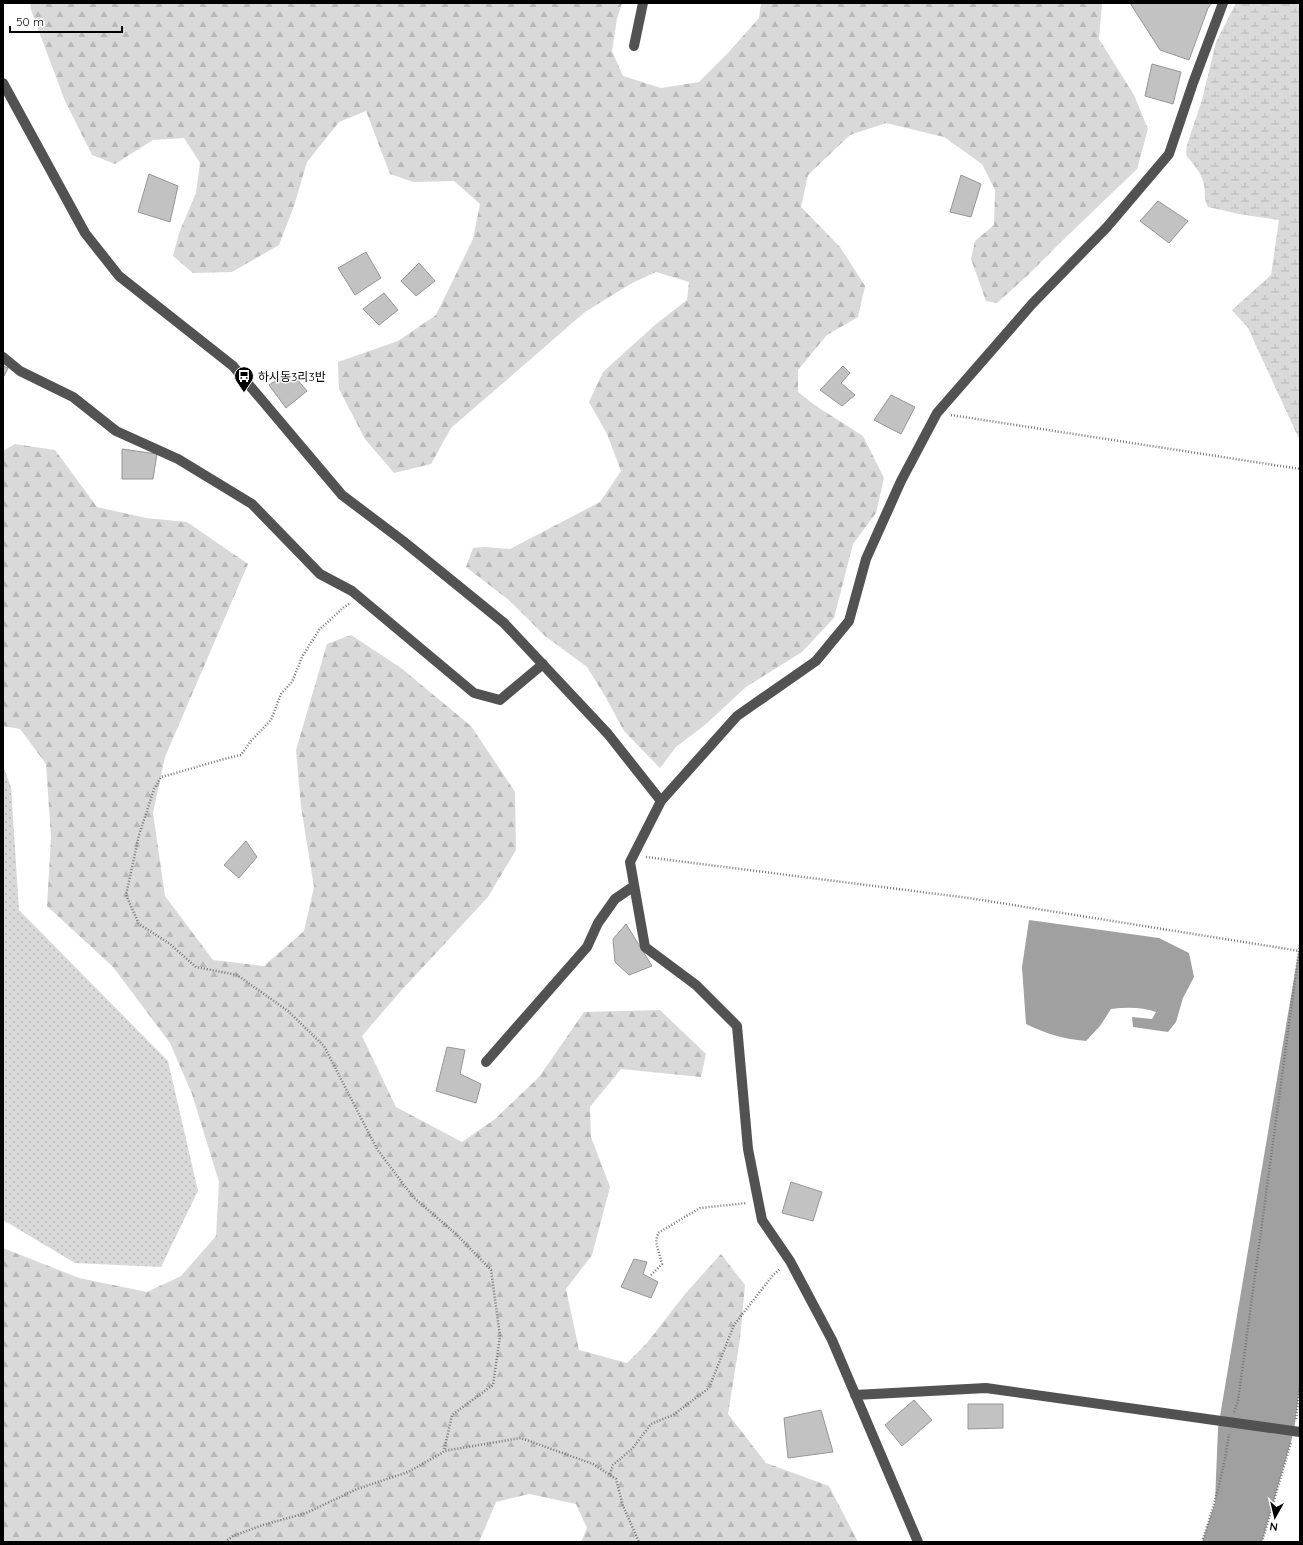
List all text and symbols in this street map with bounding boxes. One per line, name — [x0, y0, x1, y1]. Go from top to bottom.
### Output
scale bar — [10, 8, 122, 34]
text: 50 m — [16, 14, 44, 29]
bus stop icon: 하시동3리3반 — [233, 365, 255, 393]
place label: 하시동3리3반 — [258, 369, 326, 384]
north arrow — [1255, 1497, 1295, 1537]
text: N — [1269, 1519, 1279, 1534]

